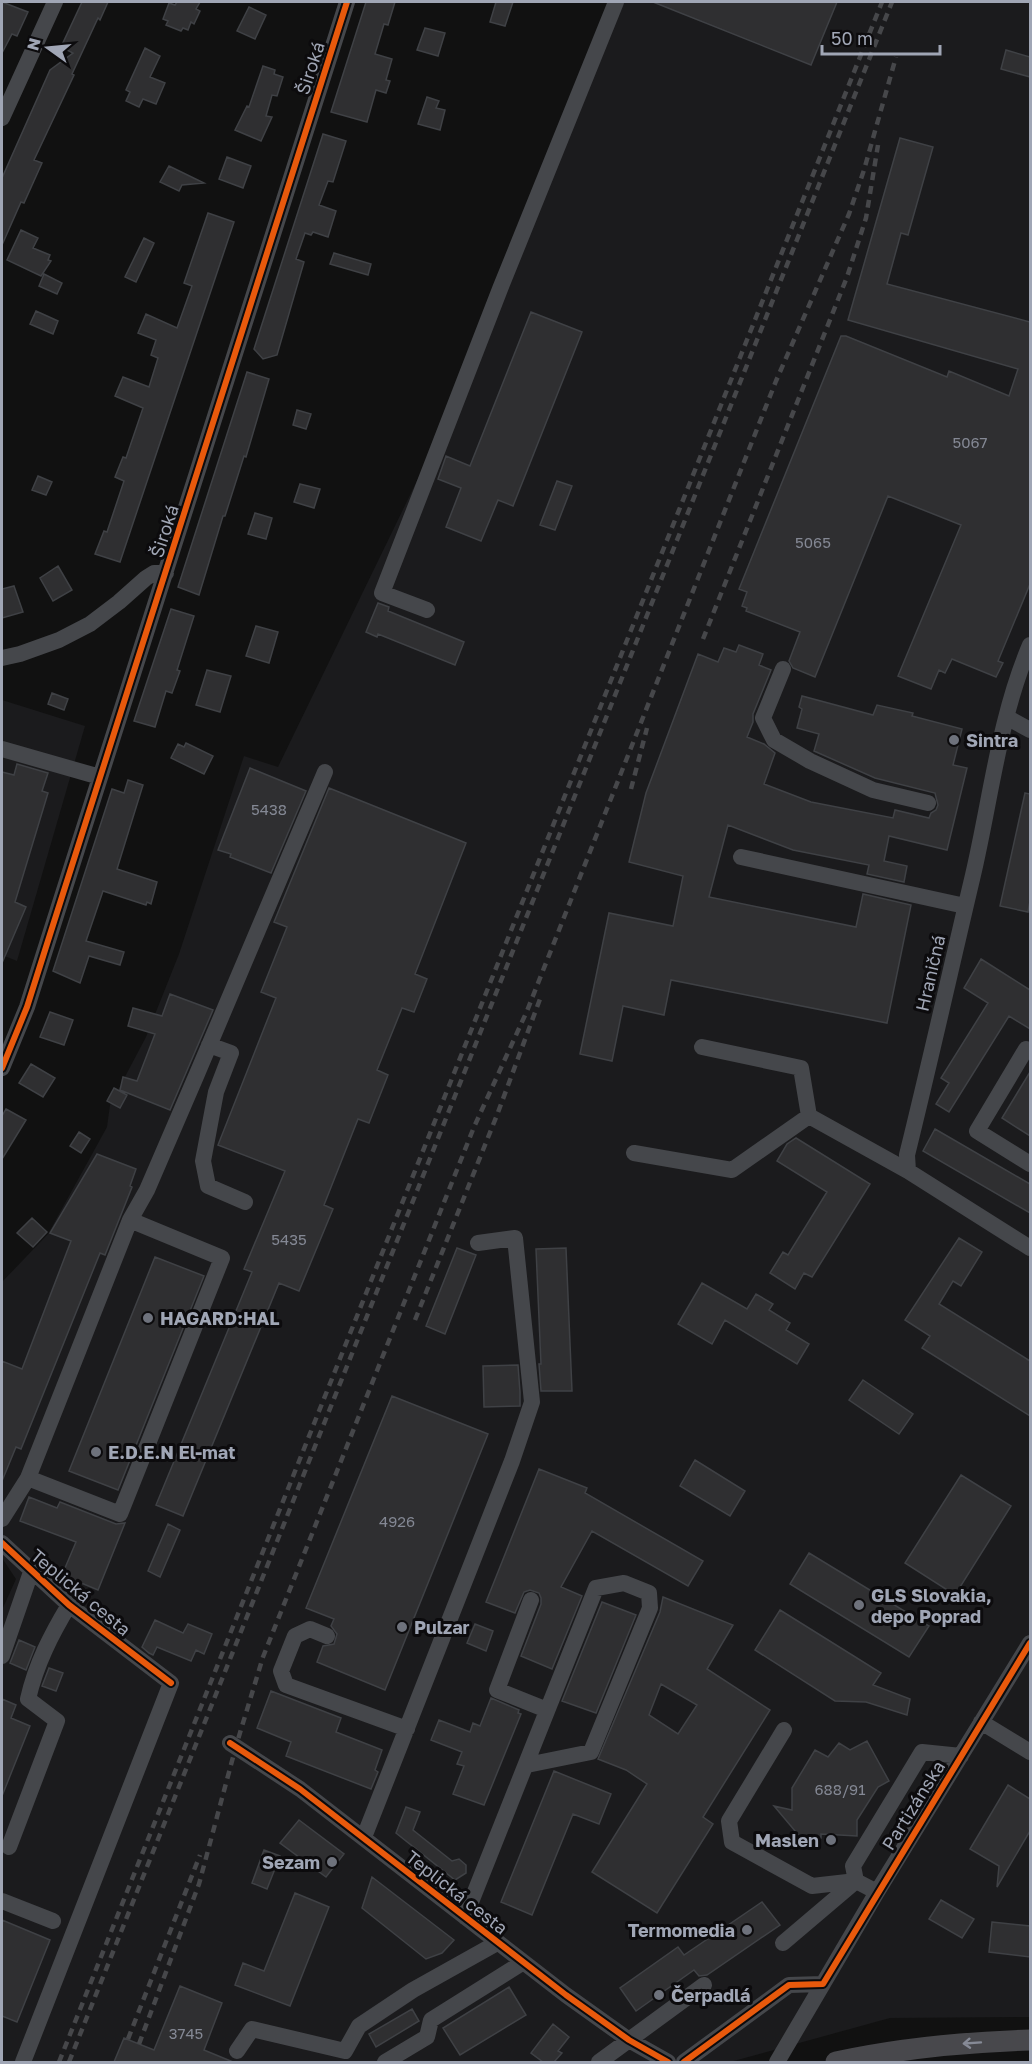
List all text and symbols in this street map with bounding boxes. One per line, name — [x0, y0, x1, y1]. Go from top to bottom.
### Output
north arrow — [18, 18, 78, 78]
scale bar — [822, 18, 940, 56]
text: 50 m — [831, 27, 873, 49]
text: N — [22, 36, 45, 53]
street label: Široká — [291, 39, 329, 97]
house number: 5067 — [952, 433, 988, 451]
street label: Široká — [145, 502, 183, 560]
house number: 5065 — [795, 533, 831, 551]
place label: Sintra — [966, 729, 1018, 751]
marker: Sintra — [947, 733, 961, 747]
house number: 5438 — [251, 800, 287, 818]
street label: Hraničná — [911, 933, 949, 1013]
house number: 5435 — [271, 1230, 307, 1248]
place label: HAGARD:HAL — [160, 1307, 280, 1329]
marker: HAGARD:HAL — [141, 1311, 155, 1325]
place label: E.D.E.N El-mat — [108, 1441, 235, 1463]
marker: E.D.E.N El-mat — [89, 1445, 103, 1459]
house number: 4926 — [379, 1512, 415, 1530]
street label: Teplická cesta — [27, 1544, 135, 1640]
place label: GLS Slovakia, depo Poprad — [871, 1584, 992, 1627]
marker: GLS Slovakia, depo Poprad — [852, 1598, 866, 1612]
place label: Pulzar — [414, 1616, 470, 1638]
marker: Pulzar — [395, 1620, 409, 1634]
street label: Partizánska — [877, 1756, 949, 1854]
house number: 688/91 — [815, 1780, 865, 1798]
place label: Maslen — [755, 1829, 819, 1851]
marker: Maslen — [824, 1833, 838, 1847]
street label: Teplická cesta — [402, 1845, 512, 1939]
place label: Sezam — [262, 1851, 320, 1873]
marker: Sezam — [325, 1855, 339, 1869]
place label: Termomedia — [628, 1919, 735, 1941]
marker: Termomedia — [740, 1923, 754, 1937]
place label: Čerpadlá — [671, 1984, 750, 2006]
marker: Čerpadlá — [652, 1988, 666, 2002]
house number: 3745 — [169, 2024, 203, 2042]
one-way arrow — [963, 2037, 983, 2048]

